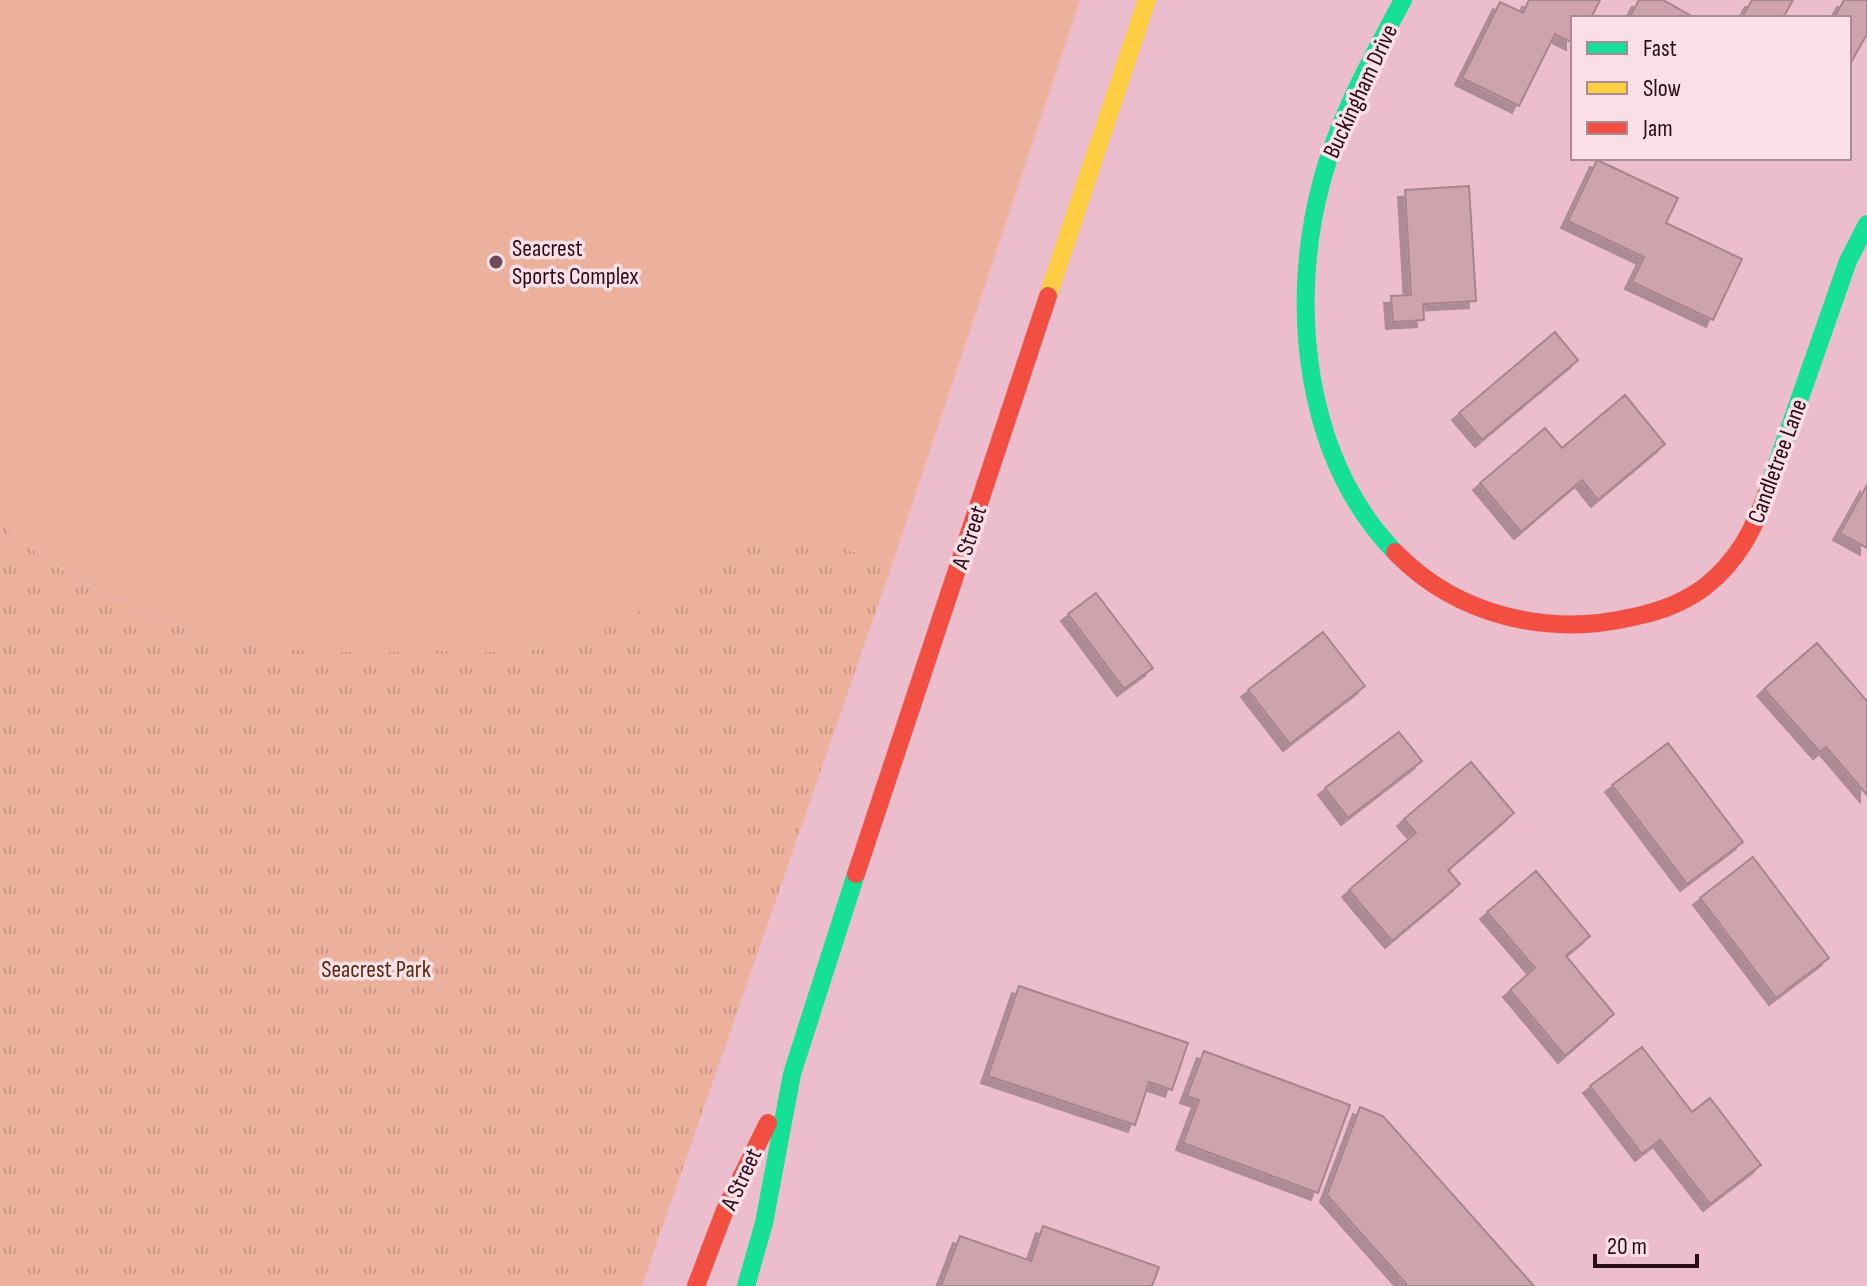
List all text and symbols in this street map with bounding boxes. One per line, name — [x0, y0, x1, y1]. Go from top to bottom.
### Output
legend — [1571, 16, 1851, 160]
street label: Buckingham Drive — [1317, 20, 1404, 163]
text: Fast — [1643, 34, 1677, 63]
text: Slow — [1643, 74, 1681, 103]
text: Jam — [1642, 114, 1673, 143]
place label: Seacrest Sports Complex — [512, 234, 639, 291]
marker: Seacrest Sports Complex — [487, 253, 505, 271]
street label: Candletree Lane — [1742, 395, 1813, 527]
street label: A Street — [945, 502, 993, 573]
park label: Seacrest Park — [321, 955, 431, 984]
street label: A Street — [714, 1144, 768, 1216]
scale bar — [1595, 1218, 1697, 1268]
text: 20 m — [1607, 1232, 1647, 1261]

